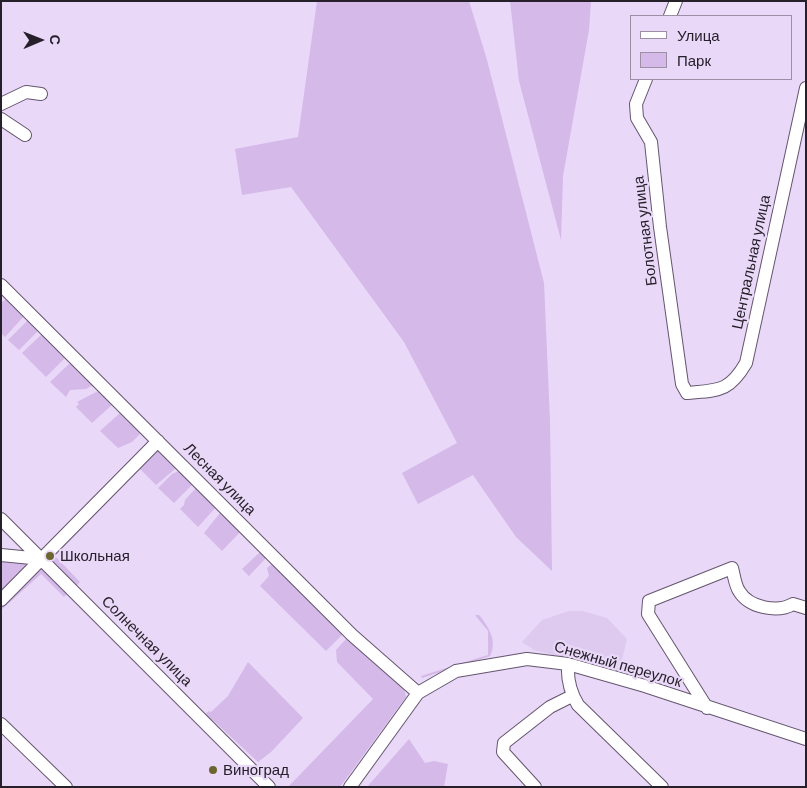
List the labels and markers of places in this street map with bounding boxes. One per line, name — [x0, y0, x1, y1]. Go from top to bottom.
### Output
place label: Школьная — [60, 547, 130, 565]
marker: Школьная — [44, 550, 56, 562]
place label: Виноград — [223, 761, 289, 779]
marker: Виноград — [207, 764, 219, 776]

